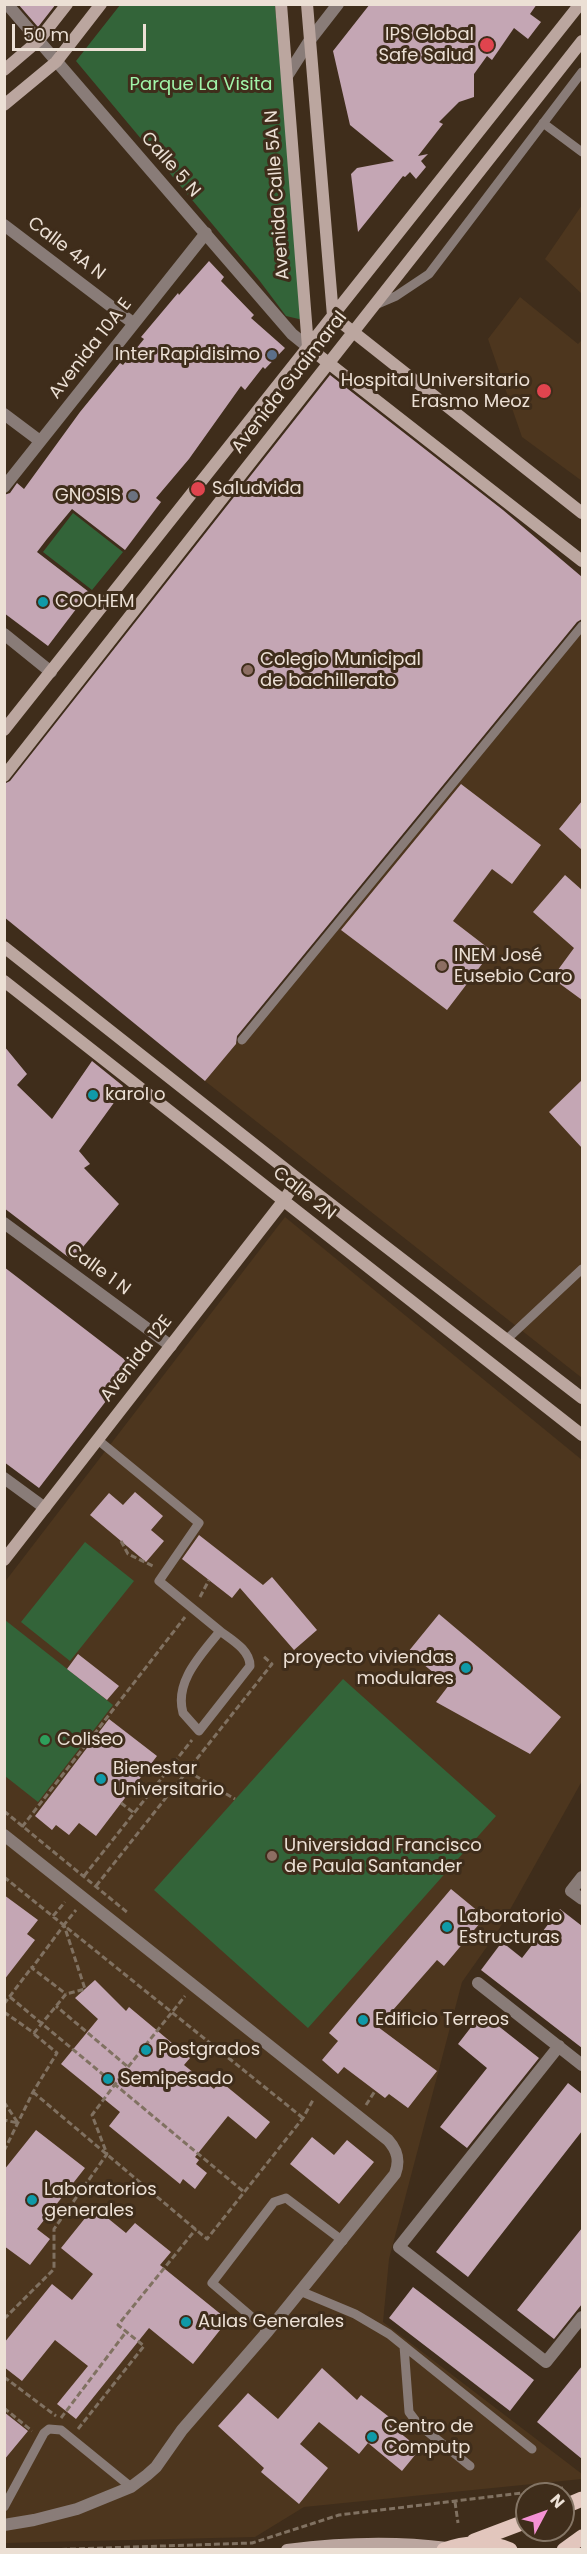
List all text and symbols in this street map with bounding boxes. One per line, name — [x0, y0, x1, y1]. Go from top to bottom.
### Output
scale bar — [15, 12, 148, 50]
text: 50 m — [23, 22, 69, 47]
place label: IPS Global Safe Salud — [379, 24, 474, 66]
marker: IPS Global Safe Salud — [478, 36, 496, 54]
park label: Parque La Visita — [130, 74, 272, 96]
street label: Avenida Calle 5A N — [261, 109, 295, 281]
street label: Calle 5 N — [136, 128, 204, 202]
street label: Calle 4A N — [23, 213, 109, 285]
street label: Avenida 10A E — [45, 294, 137, 404]
street label: Avenida Guaimaral — [228, 308, 352, 458]
place label: Inter Rapidisimo — [115, 344, 260, 366]
marker: Inter Rapidisimo — [265, 348, 279, 362]
place label: Hospital Universitario Erasmo Meoz — [341, 370, 530, 412]
marker: Hospital Universitario Erasmo Meoz — [535, 382, 553, 400]
place label: Saludvida — [212, 478, 302, 500]
marker: Saludvida — [189, 480, 207, 498]
place label: GNOSIS — [55, 485, 121, 507]
marker: GNOSIS — [126, 489, 140, 503]
place label: COOHEM — [55, 591, 134, 613]
marker: COOHEM — [36, 595, 50, 609]
place label: Colegio Municipal de bachillerato — [260, 649, 421, 692]
marker: Colegio Municipal de bachillerato — [241, 663, 255, 677]
place label: INEM José Eusebio Caro — [454, 945, 573, 988]
marker: INEM José Eusebio Caro — [435, 959, 449, 973]
place label: karol o — [105, 1084, 165, 1106]
marker: karol o — [86, 1088, 100, 1102]
street label: Calle 2N — [268, 1163, 340, 1225]
street label: Calle 1 N — [62, 1239, 134, 1301]
street label: Avenida 12E — [97, 1311, 177, 1407]
place label: proyecto viviendas modulares — [283, 1647, 454, 1690]
marker: proyecto viviendas modulares — [459, 1661, 473, 1675]
place label: Coliseo — [57, 1729, 123, 1751]
marker: Coliseo — [38, 1733, 52, 1747]
place label: Bienestar Universitario — [113, 1758, 224, 1800]
marker: Bienestar Universitario — [94, 1772, 108, 1786]
place label: Universidad Francisco de Paula Santander — [284, 1835, 482, 1878]
marker: Universidad Francisco de Paula Santander — [265, 1849, 279, 1863]
place label: Laboratorio Estructuras — [459, 1906, 562, 1948]
marker: Laboratorio Estructuras — [440, 1920, 454, 1934]
place label: Edificio Terreos — [375, 2009, 509, 2031]
marker: Edificio Terreos — [356, 2013, 370, 2027]
place label: Postgrados — [158, 2039, 260, 2061]
marker: Postgrados — [139, 2043, 153, 2057]
place label: Semipesado — [120, 2068, 233, 2090]
marker: Semipesado — [101, 2072, 115, 2086]
place label: Laboratorios generales — [44, 2179, 157, 2222]
marker: Laboratorios generales — [25, 2193, 39, 2207]
place label: Aulas Generales — [198, 2311, 344, 2333]
marker: Aulas Generales — [179, 2315, 193, 2329]
place label: Centro de Computp — [384, 2416, 473, 2458]
marker: Centro de Computp — [365, 2430, 379, 2444]
north arrow — [515, 2482, 575, 2542]
text: N — [545, 2489, 570, 2513]

